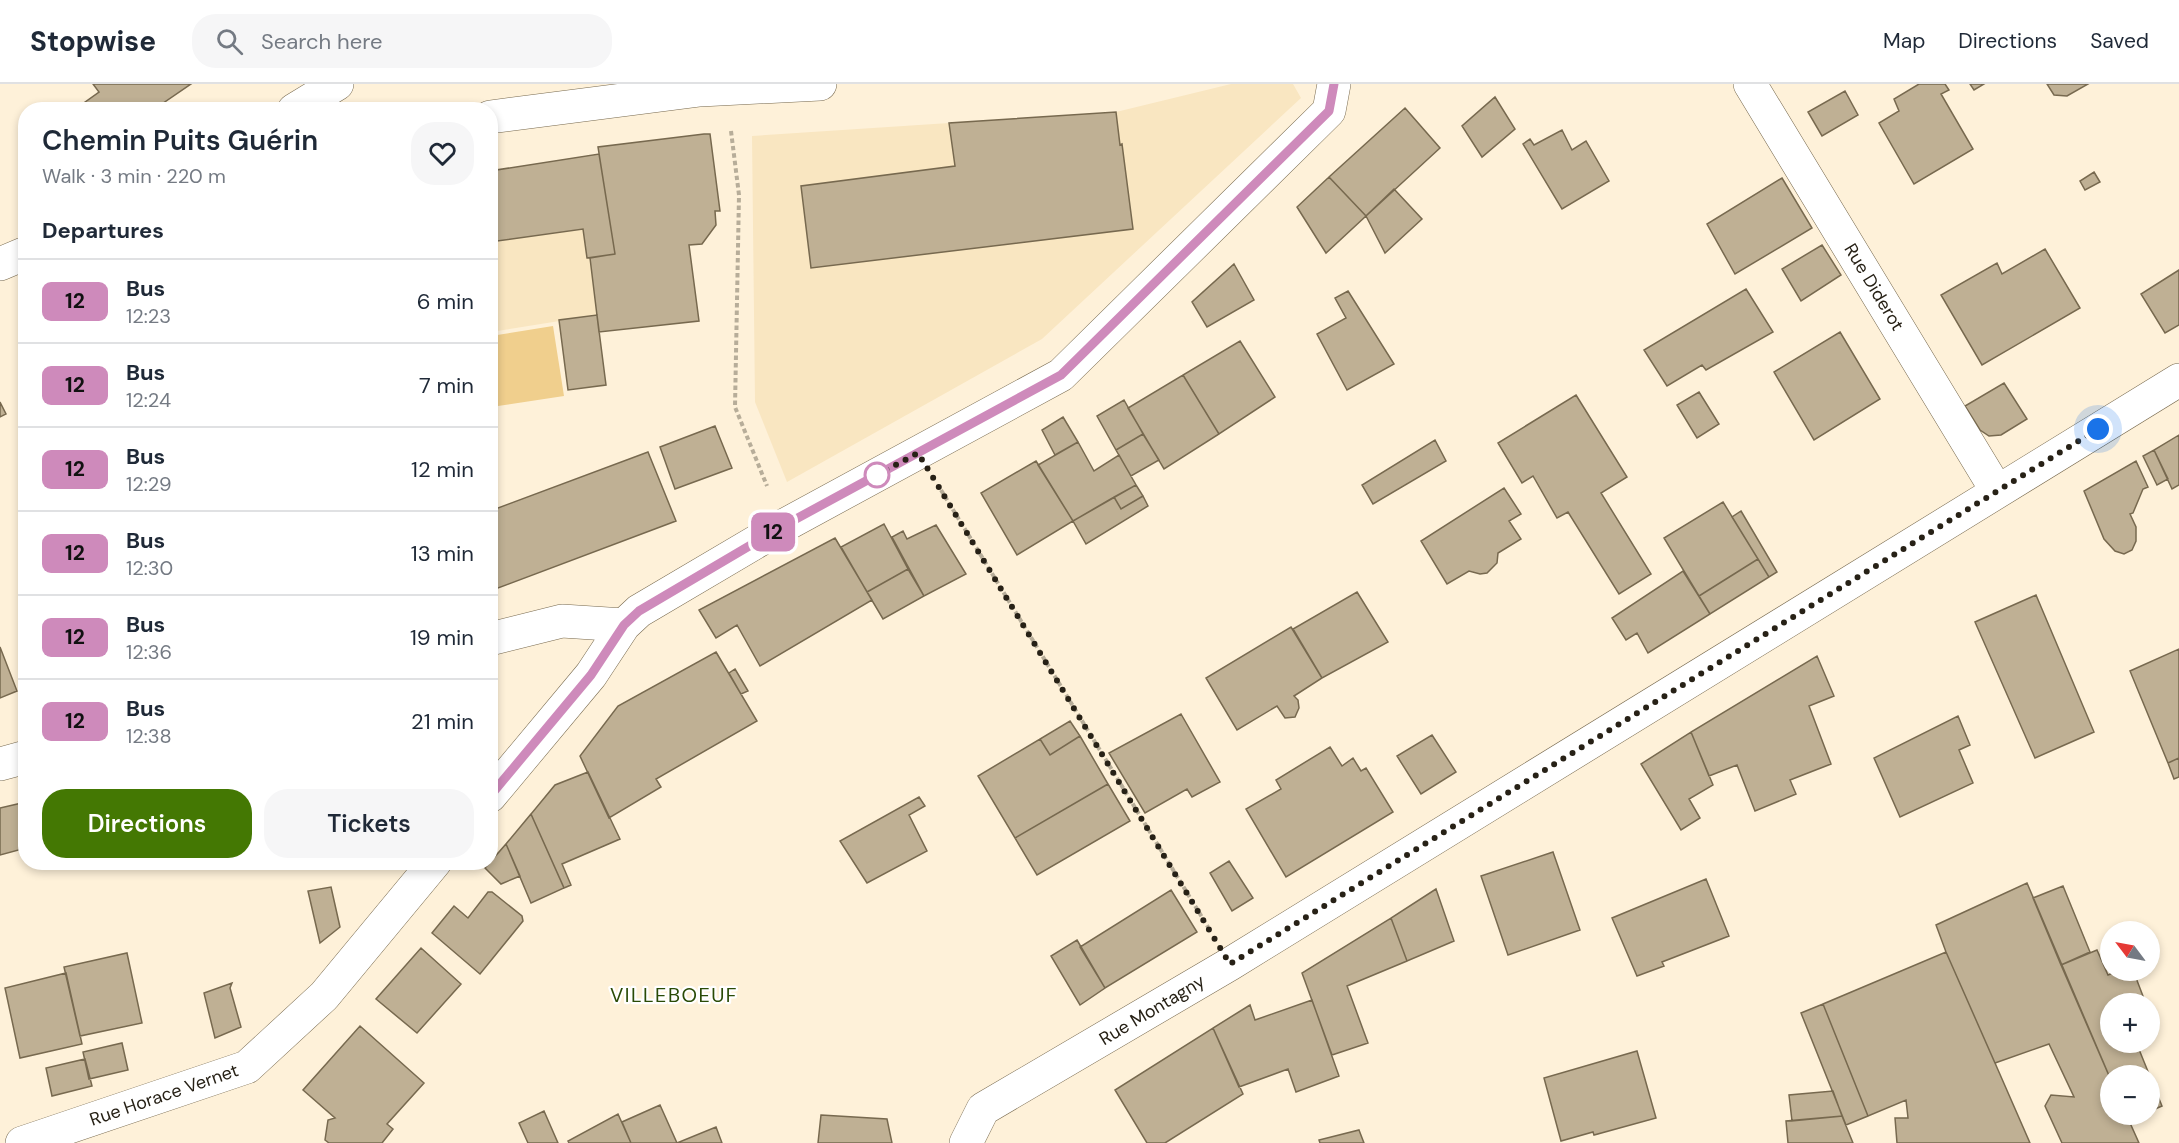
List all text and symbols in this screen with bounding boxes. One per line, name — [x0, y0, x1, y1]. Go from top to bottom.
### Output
search box — [192, 14, 612, 68]
text: Stopwise — [30, 23, 156, 60]
icon: search — [213, 25, 246, 58]
text: Search here — [261, 27, 382, 56]
text: Map — [1883, 27, 1925, 55]
text: Directions — [1958, 27, 2057, 55]
text: Saved — [2090, 27, 2149, 55]
text: Chemin Puits Guérin — [42, 122, 318, 159]
button: heart — [411, 122, 474, 185]
text: Walk · 3 min · 220 m — [42, 163, 226, 189]
text: Departures — [42, 216, 164, 245]
street label: Rue Diderot — [1838, 239, 1910, 335]
text: Bus — [126, 274, 165, 303]
text: 12 — [65, 287, 85, 315]
text: 6 min — [417, 287, 474, 316]
text: 12:23 — [126, 303, 171, 329]
text: Bus — [126, 358, 165, 387]
text: 12 — [65, 371, 85, 399]
text: 7 min — [419, 371, 474, 400]
text: 12:24 — [126, 387, 171, 413]
your location — [2083, 414, 2113, 444]
text: Bus — [126, 442, 165, 471]
text: 12 — [65, 455, 85, 483]
text: 12 min — [411, 455, 474, 484]
unlabelled marker — [864, 462, 890, 488]
text: 12:29 — [126, 471, 172, 497]
line badge: 12 — [746, 512, 800, 552]
text: 12 — [763, 518, 783, 546]
text: Bus — [126, 526, 165, 555]
text: 12 — [65, 539, 85, 567]
text: 13 min — [411, 539, 474, 568]
text: 12:30 — [126, 555, 173, 581]
text: Bus — [126, 610, 165, 639]
text: 12 — [65, 623, 85, 651]
text: 19 min — [410, 623, 474, 652]
text: 12:36 — [126, 639, 172, 665]
text: Bus — [126, 694, 165, 723]
text: 12 — [65, 707, 85, 735]
text: 21 min — [411, 707, 474, 736]
text: 12:38 — [126, 723, 172, 749]
button: Directions — [42, 789, 252, 858]
button: Tickets — [264, 789, 474, 858]
north arrow — [2100, 921, 2160, 981]
map controls — [2100, 921, 2160, 1125]
street label: Rue Montagny — [1095, 969, 1209, 1051]
district label: VILLEBOEUF — [610, 982, 738, 1008]
button: + — [2100, 993, 2160, 1053]
street label: Rue Horace Vernet — [86, 1058, 242, 1132]
button: − — [2100, 1065, 2160, 1125]

